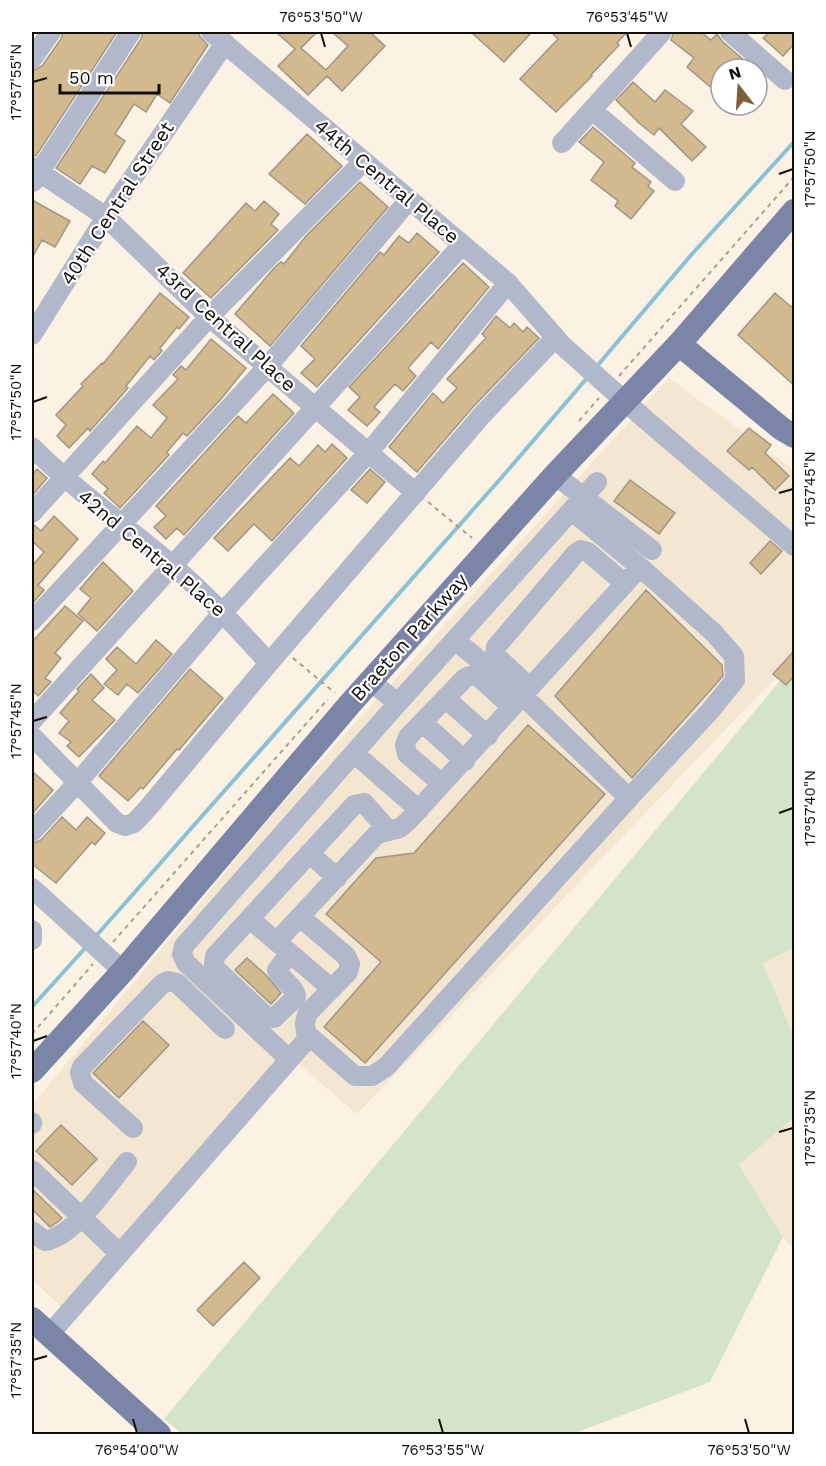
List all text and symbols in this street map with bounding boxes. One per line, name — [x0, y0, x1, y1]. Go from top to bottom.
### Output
text: 76°53'50"W — [279, 8, 363, 26]
text: 76°53'45"W — [586, 8, 668, 26]
text: 17°57'55"N — [7, 44, 25, 120]
scale bar — [60, 57, 159, 95]
north arrow — [709, 57, 769, 117]
text: N — [726, 62, 743, 84]
text: 50 m — [69, 67, 114, 88]
street label: 44th Central Place — [310, 113, 464, 249]
street label: 40th Central Street — [55, 116, 179, 289]
text: 17°57'50"N — [801, 131, 819, 207]
street label: 43rd Central Place — [151, 258, 301, 396]
text: 17°57'50"N — [7, 364, 25, 440]
text: 17°57'45"N — [801, 451, 819, 527]
street label: 42nd Central Place — [73, 484, 231, 622]
street label: Braeton Parkway — [345, 568, 473, 706]
text: 17°57'45"N — [7, 683, 25, 759]
text: 17°57'40"N — [801, 770, 819, 846]
text: 17°57'40"N — [7, 1003, 25, 1079]
text: 17°57'35"N — [801, 1090, 819, 1166]
text: 17°57'35"N — [7, 1322, 25, 1398]
text: 76°54'00"W — [95, 1441, 179, 1459]
text: 76°53'55"W — [401, 1441, 485, 1459]
text: 76°53'50"W — [707, 1441, 791, 1459]

